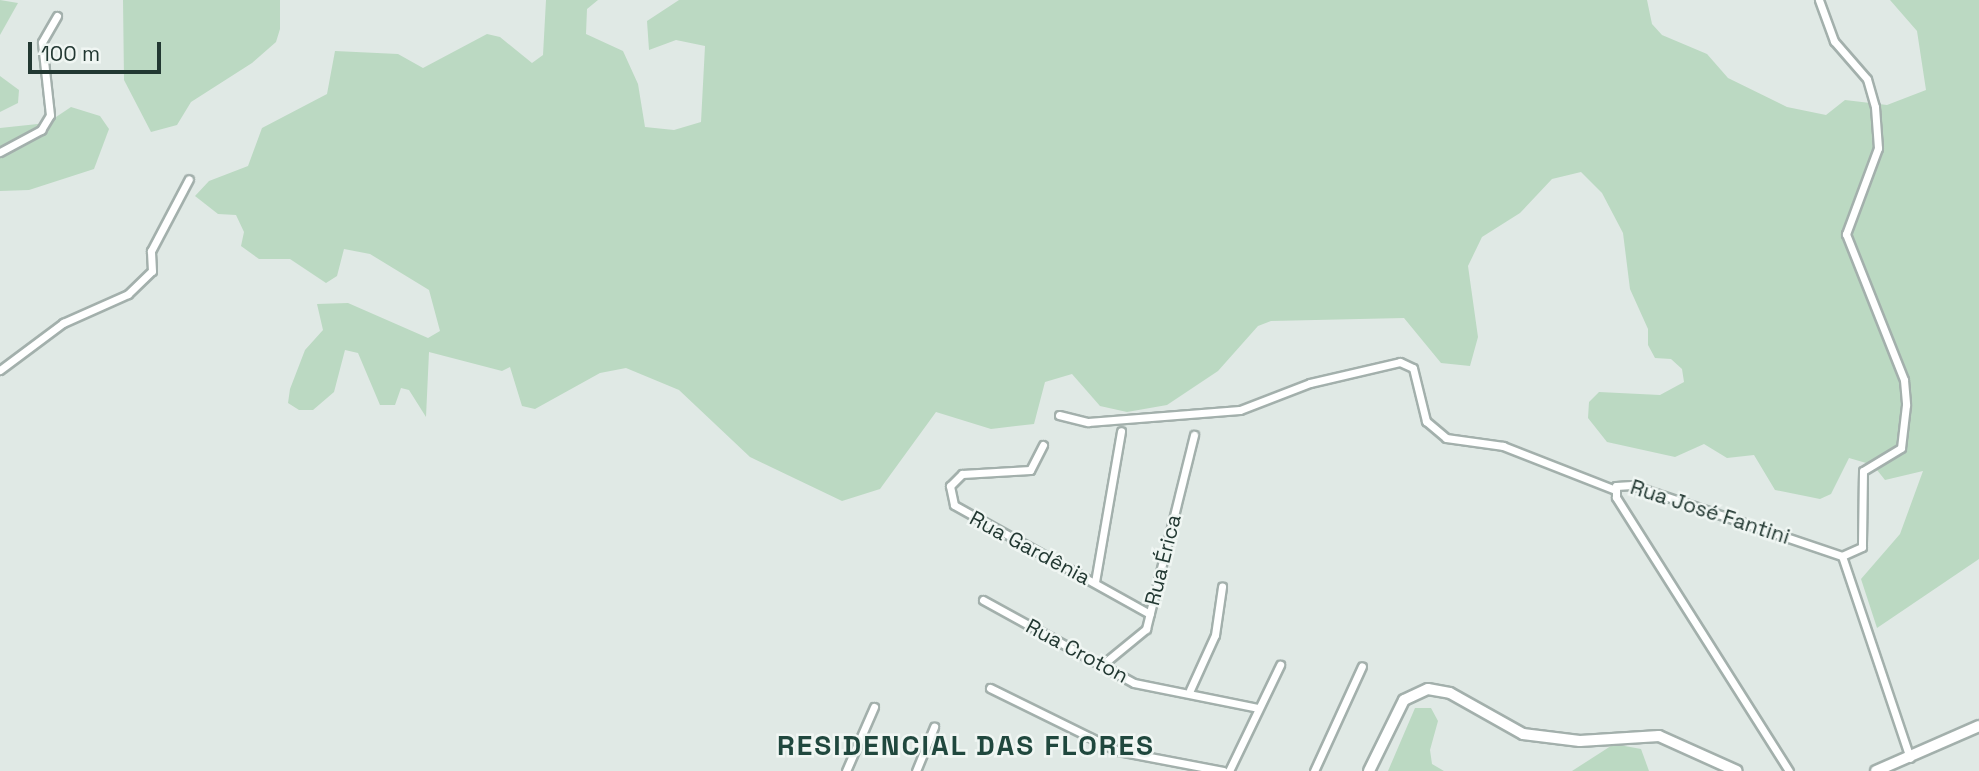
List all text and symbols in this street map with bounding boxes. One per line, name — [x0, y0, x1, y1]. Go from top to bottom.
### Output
scale bar — [32, 28, 164, 72]
text: 100 m — [41, 40, 100, 67]
street label: Rua José Fantini — [1627, 474, 1793, 550]
street label: Rua Gardênia — [965, 506, 1095, 590]
street label: Rua Érica — [1140, 512, 1186, 608]
street label: Rua Croton — [1022, 614, 1132, 688]
district label: RESIDENCIAL DAS FLORES — [779, 728, 1153, 762]

